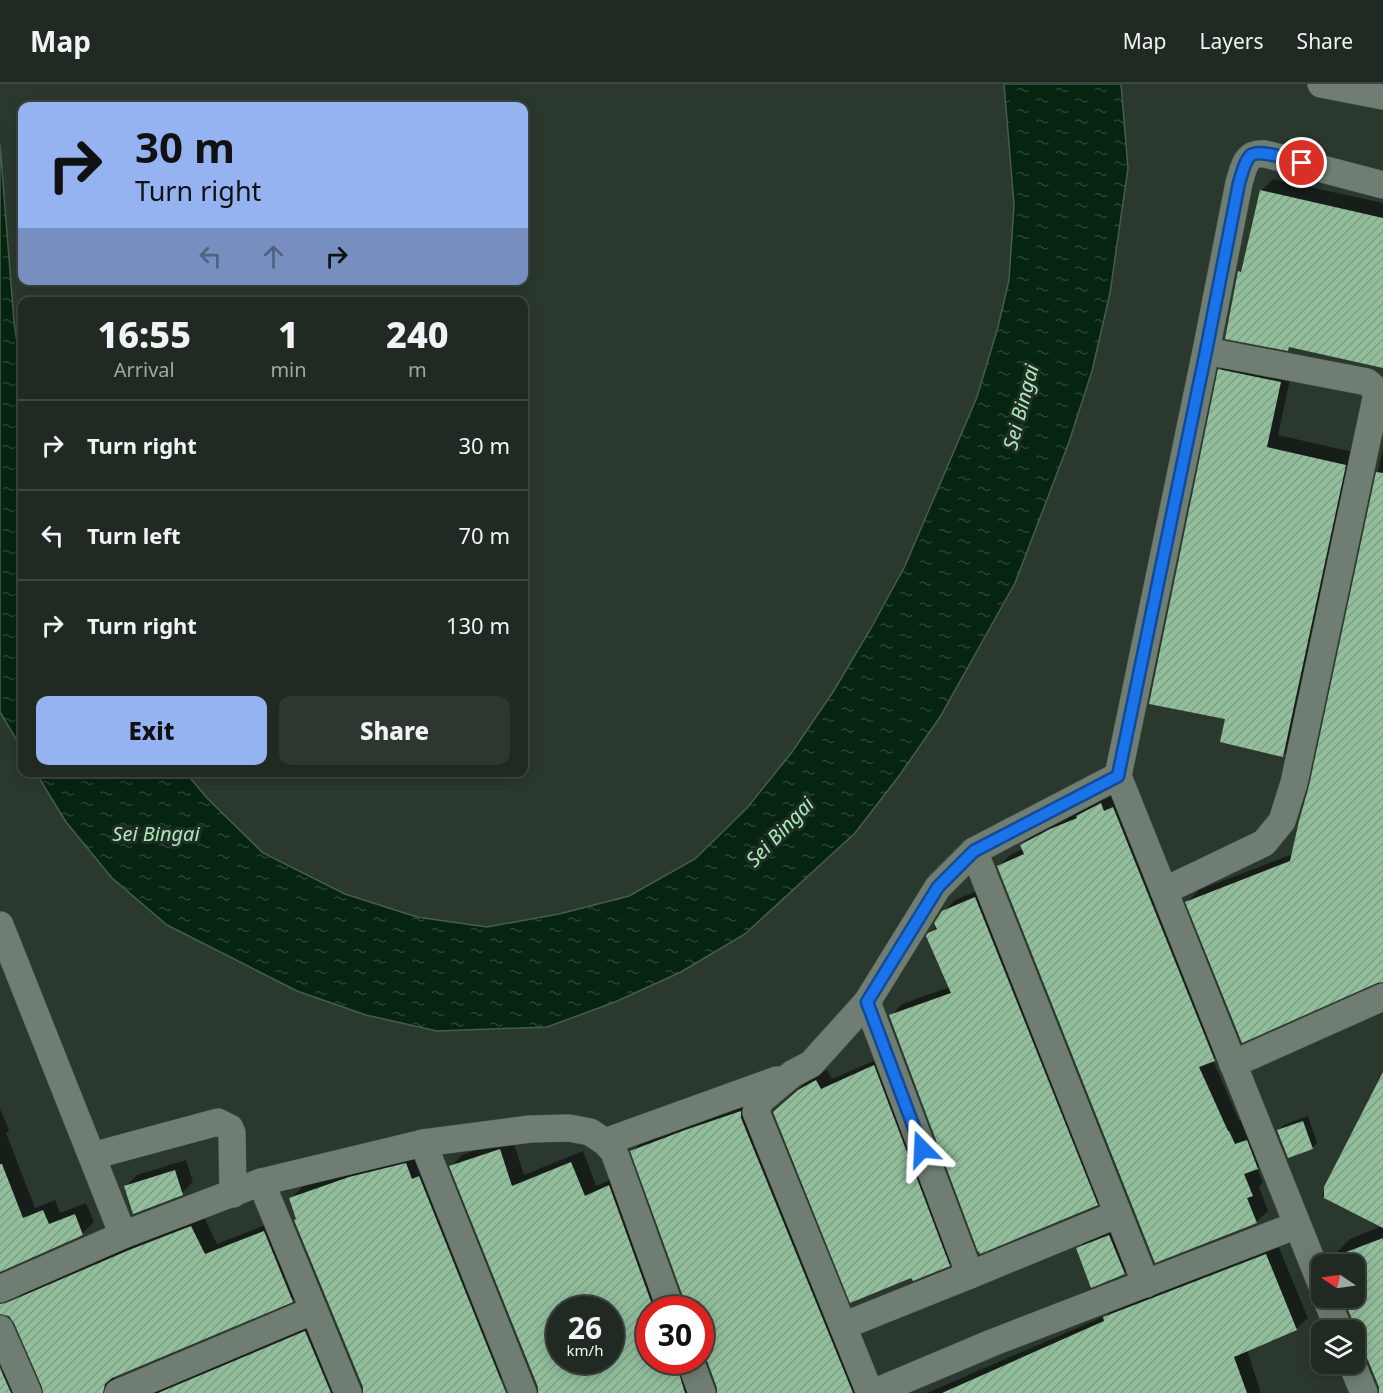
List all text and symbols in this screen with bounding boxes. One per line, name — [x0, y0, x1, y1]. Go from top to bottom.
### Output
text: Map — [30, 22, 91, 60]
text: Map — [1123, 27, 1167, 55]
text: Layers — [1200, 27, 1264, 55]
text: Share — [1297, 27, 1353, 55]
text: 30 m — [135, 118, 235, 175]
icon: right — [36, 126, 114, 204]
pin — [1276, 137, 1327, 188]
icon: arrive — [1285, 146, 1318, 179]
text: Turn right — [135, 172, 261, 209]
icon: left — [194, 240, 227, 273]
icon: ahead — [257, 240, 290, 273]
icon: right — [320, 240, 353, 273]
text: 16:55 — [97, 310, 191, 359]
text: 1 — [278, 310, 299, 359]
text: 240 — [386, 310, 449, 359]
text: Arrival — [114, 356, 175, 383]
text: min — [270, 356, 307, 383]
text: m — [408, 356, 427, 383]
water label: Sei Bingai — [996, 360, 1045, 453]
icon: right — [36, 429, 69, 462]
text: Turn right — [87, 430, 197, 460]
text: 30 m — [459, 430, 510, 460]
icon: left — [36, 519, 69, 552]
text: Turn left — [87, 520, 181, 550]
text: 70 m — [459, 520, 510, 550]
icon: right — [36, 609, 69, 642]
text: Turn right — [87, 610, 197, 640]
text: 130 m — [446, 610, 510, 640]
button: Exit — [36, 696, 267, 765]
button: Share — [279, 696, 510, 765]
water label: Sei Bingai — [740, 790, 820, 872]
water label: Sei Bingai — [112, 820, 200, 847]
position arrow — [890, 1117, 954, 1181]
north arrow — [1311, 1254, 1365, 1308]
map controls — [1311, 1254, 1365, 1374]
speed limit sign: 30 — [636, 1296, 714, 1374]
text: 26 — [568, 1307, 602, 1348]
button: layers — [1311, 1320, 1365, 1374]
text: km/h — [567, 1340, 603, 1360]

